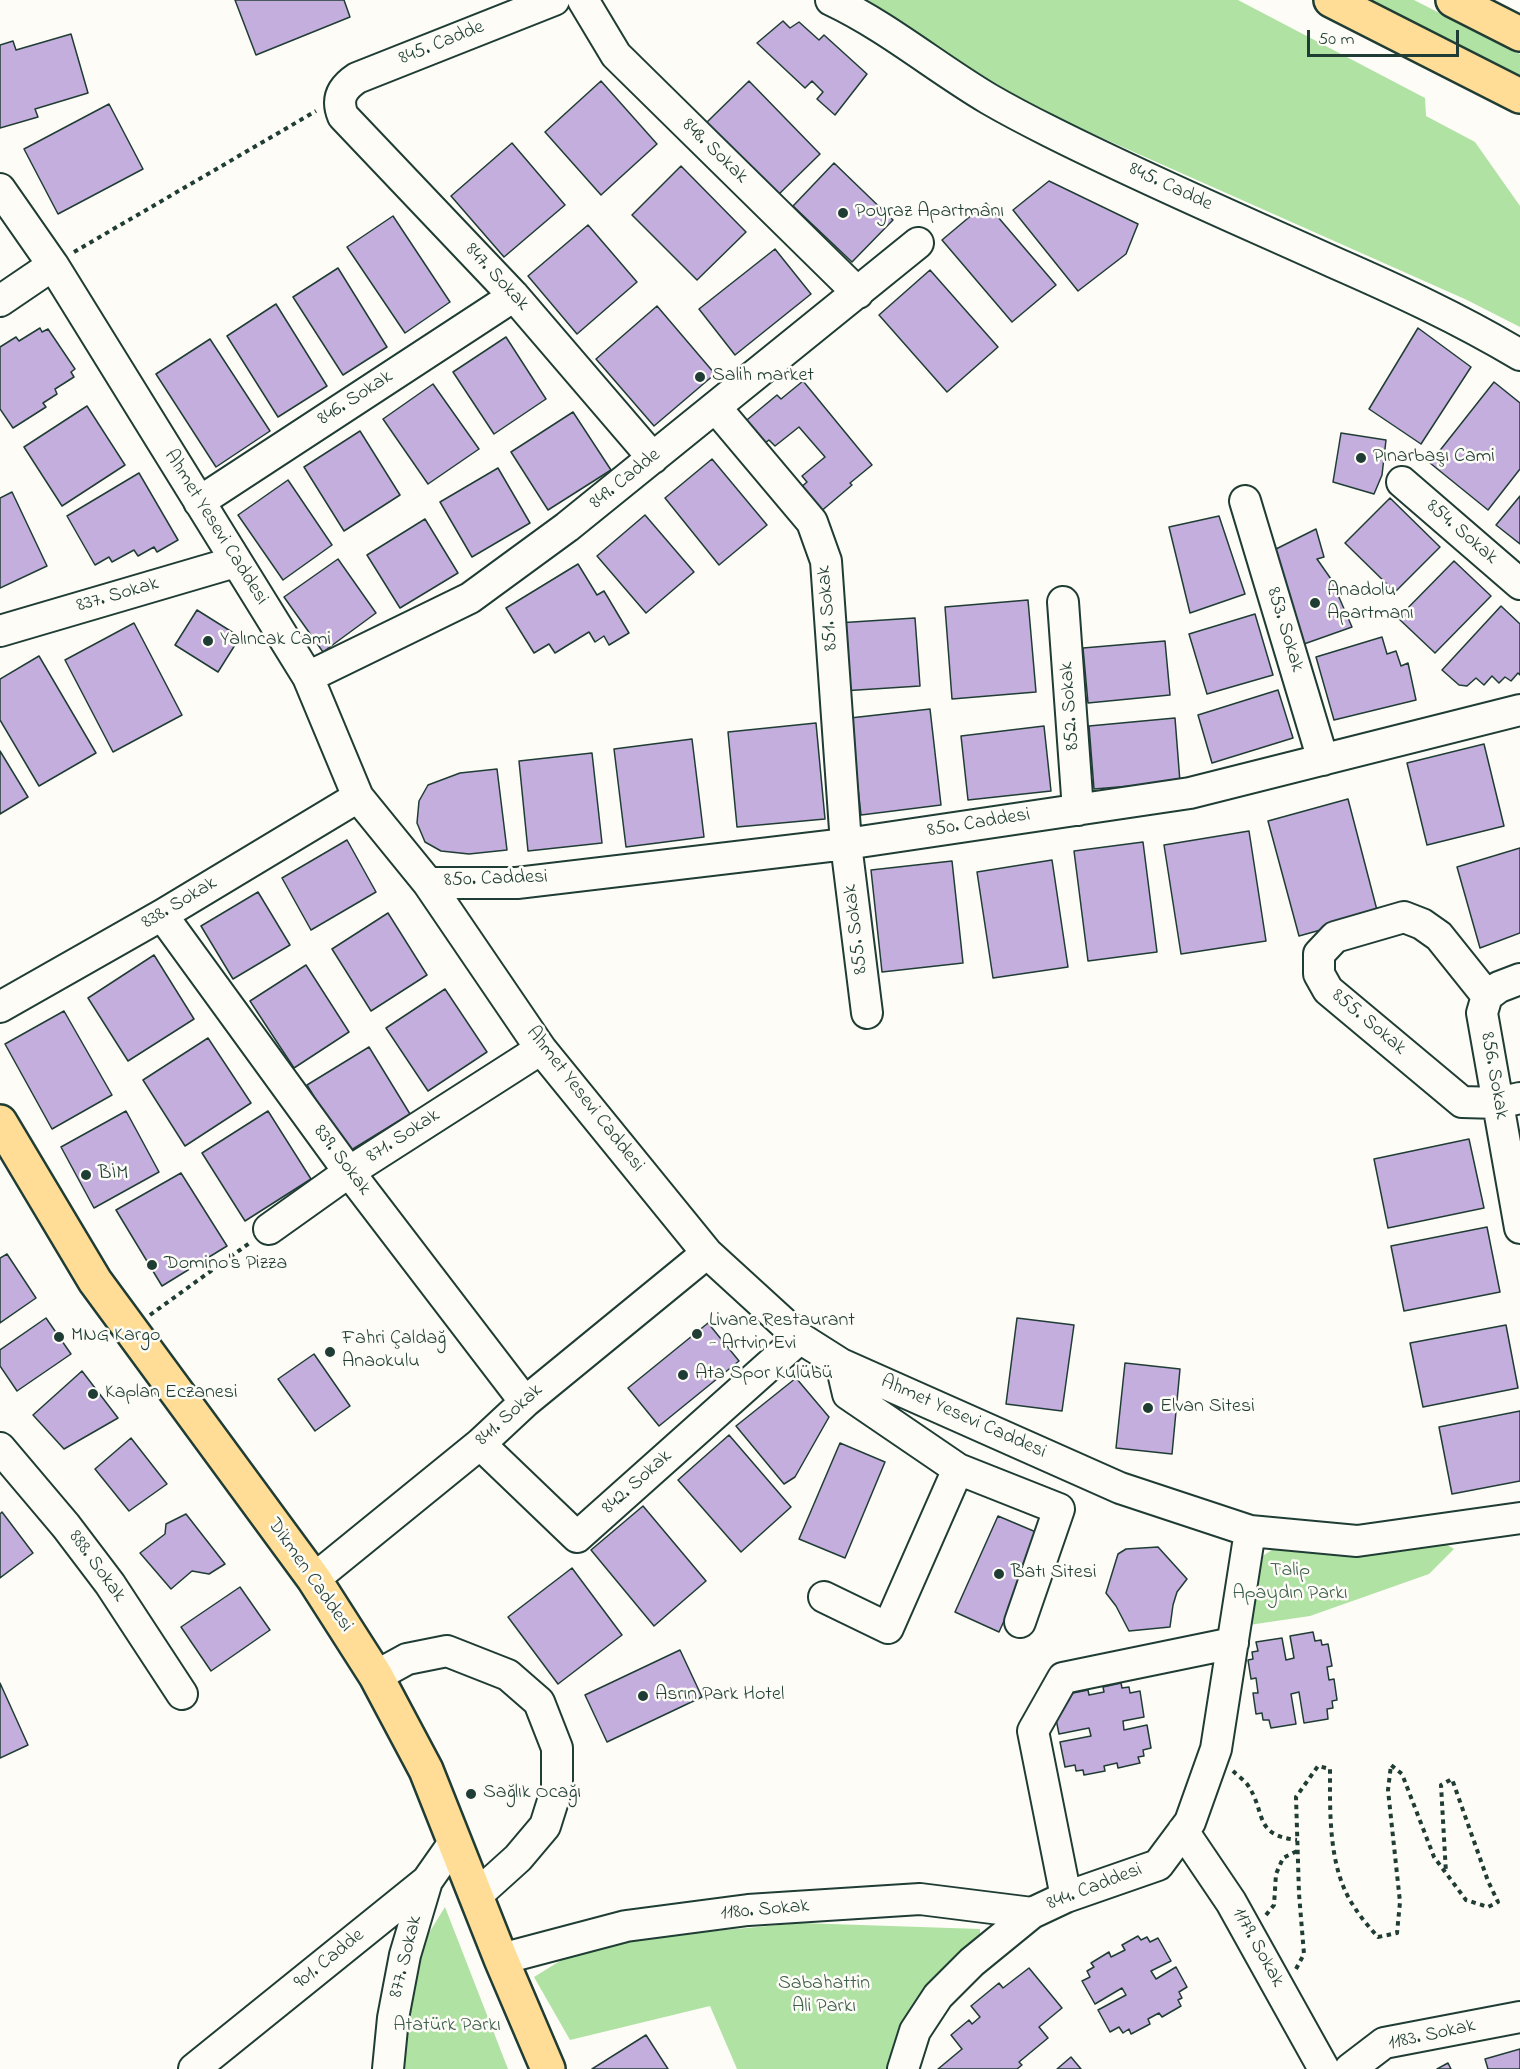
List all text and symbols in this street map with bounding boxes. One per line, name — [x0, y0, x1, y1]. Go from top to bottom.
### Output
street label: 845. Cadde — [396, 16, 488, 72]
scale bar — [1310, 18, 1462, 56]
text: 50 m — [1318, 27, 1355, 53]
street label: 848. Sokak — [676, 114, 752, 190]
street label: 845. Cadde — [1124, 158, 1216, 218]
place label: Poyraz Apartmanı — [855, 201, 1004, 225]
marker: Poyraz Apartmanı — [836, 206, 850, 220]
street label: 847. Sokak — [459, 239, 533, 317]
place label: Salih market — [712, 365, 814, 389]
street label: 846. Sokak — [314, 366, 398, 432]
marker: Salih market — [693, 370, 707, 384]
street label: 849. Cadde — [586, 444, 666, 516]
street label: Ahmet Yesevi Caddesi — [157, 446, 273, 610]
place label: Pınarbaşı Cami — [1373, 446, 1495, 470]
marker: Pınarbaşı Cami — [1354, 451, 1368, 465]
street label: 854. Sokak — [1420, 495, 1502, 571]
street label: 851. Sokak — [813, 564, 845, 652]
street label: 837. Sokak — [74, 573, 162, 619]
place label: Anadolu Apartmanı — [1327, 580, 1414, 627]
street label: 853. Sokak — [1260, 585, 1308, 675]
marker: Anadolu Apartmanı — [1308, 596, 1322, 610]
place label: Yalıncak Cami — [220, 629, 331, 653]
marker: Yalıncak Cami — [201, 634, 215, 648]
street label: 852. Sokak — [1056, 661, 1086, 751]
street label: 850. Caddesi — [926, 804, 1032, 844]
street label: 850. Caddesi — [444, 866, 548, 894]
street label: 838. Sokak — [138, 872, 222, 936]
street label: 855. Sokak — [840, 883, 874, 975]
street label: 855. Sokak — [1326, 985, 1410, 1061]
street label: Ahmet Yesevi Caddesi — [520, 1022, 648, 1178]
street label: 856. Sokak — [1474, 1031, 1512, 1121]
street label: 871. Sokak — [363, 1105, 445, 1169]
street label: 839. Sokak — [307, 1121, 375, 1201]
place label: BİM — [98, 1163, 128, 1187]
marker: BİM — [79, 1168, 93, 1182]
place label: Domino's Pizza — [164, 1253, 287, 1277]
marker: Domino's Pizza — [145, 1258, 159, 1272]
place label: Livane Restaurant - Artvin Evi — [709, 1310, 855, 1357]
place label: MNG Kargo — [71, 1325, 160, 1349]
marker: Livane Restaurant - Artvin Evi — [690, 1327, 704, 1341]
place label: Fahri Çaldağ Anaokulu — [342, 1328, 446, 1375]
marker: MNG Kargo — [52, 1330, 66, 1344]
marker: Fahri Çaldağ Anaokulu — [323, 1345, 337, 1359]
place label: Ata Spor Kulübü — [695, 1363, 833, 1387]
marker: Ata Spor Kulübü — [676, 1368, 690, 1382]
street label: Ahmet Yesevi Caddesi — [877, 1371, 1049, 1465]
street label: 841. Sokak — [471, 1380, 549, 1452]
place label: Kaplan Eczanesi — [105, 1382, 238, 1406]
marker: Kaplan Eczanesi — [86, 1387, 100, 1401]
place label: Elvan Sitesi — [1160, 1396, 1255, 1420]
marker: Elvan Sitesi — [1141, 1401, 1155, 1415]
street label: 842. Sokak — [598, 1445, 678, 1521]
street label: Dikmen Caddesi — [261, 1514, 357, 1638]
street label: 888. Sokak — [62, 1527, 130, 1607]
park label: Talip Apaydın Parkı — [1232, 1560, 1348, 1607]
place label: Batı Sitesi — [1011, 1562, 1096, 1586]
marker: Batı Sitesi — [992, 1567, 1006, 1581]
place label: Asrın Park Hotel — [655, 1684, 784, 1708]
marker: Asrın Park Hotel — [636, 1689, 650, 1703]
place label: Sağlık Ocağı — [483, 1782, 581, 1806]
marker: Sağlık Ocağı — [464, 1787, 478, 1801]
street label: 844. Caddesi — [1044, 1859, 1146, 1917]
street label: 1180. Sokak — [720, 1895, 810, 1927]
street label: 1179. Sokak — [1225, 1904, 1289, 1992]
street label: 877. Sokak — [385, 1913, 429, 2001]
street label: 901. Cadde — [290, 1924, 370, 1996]
park label: Sabahattin Ali Parkı — [778, 1973, 870, 2020]
park label: Atatürk Parkı — [393, 2015, 501, 2039]
street label: 1183. Sokak — [1386, 2015, 1478, 2057]

